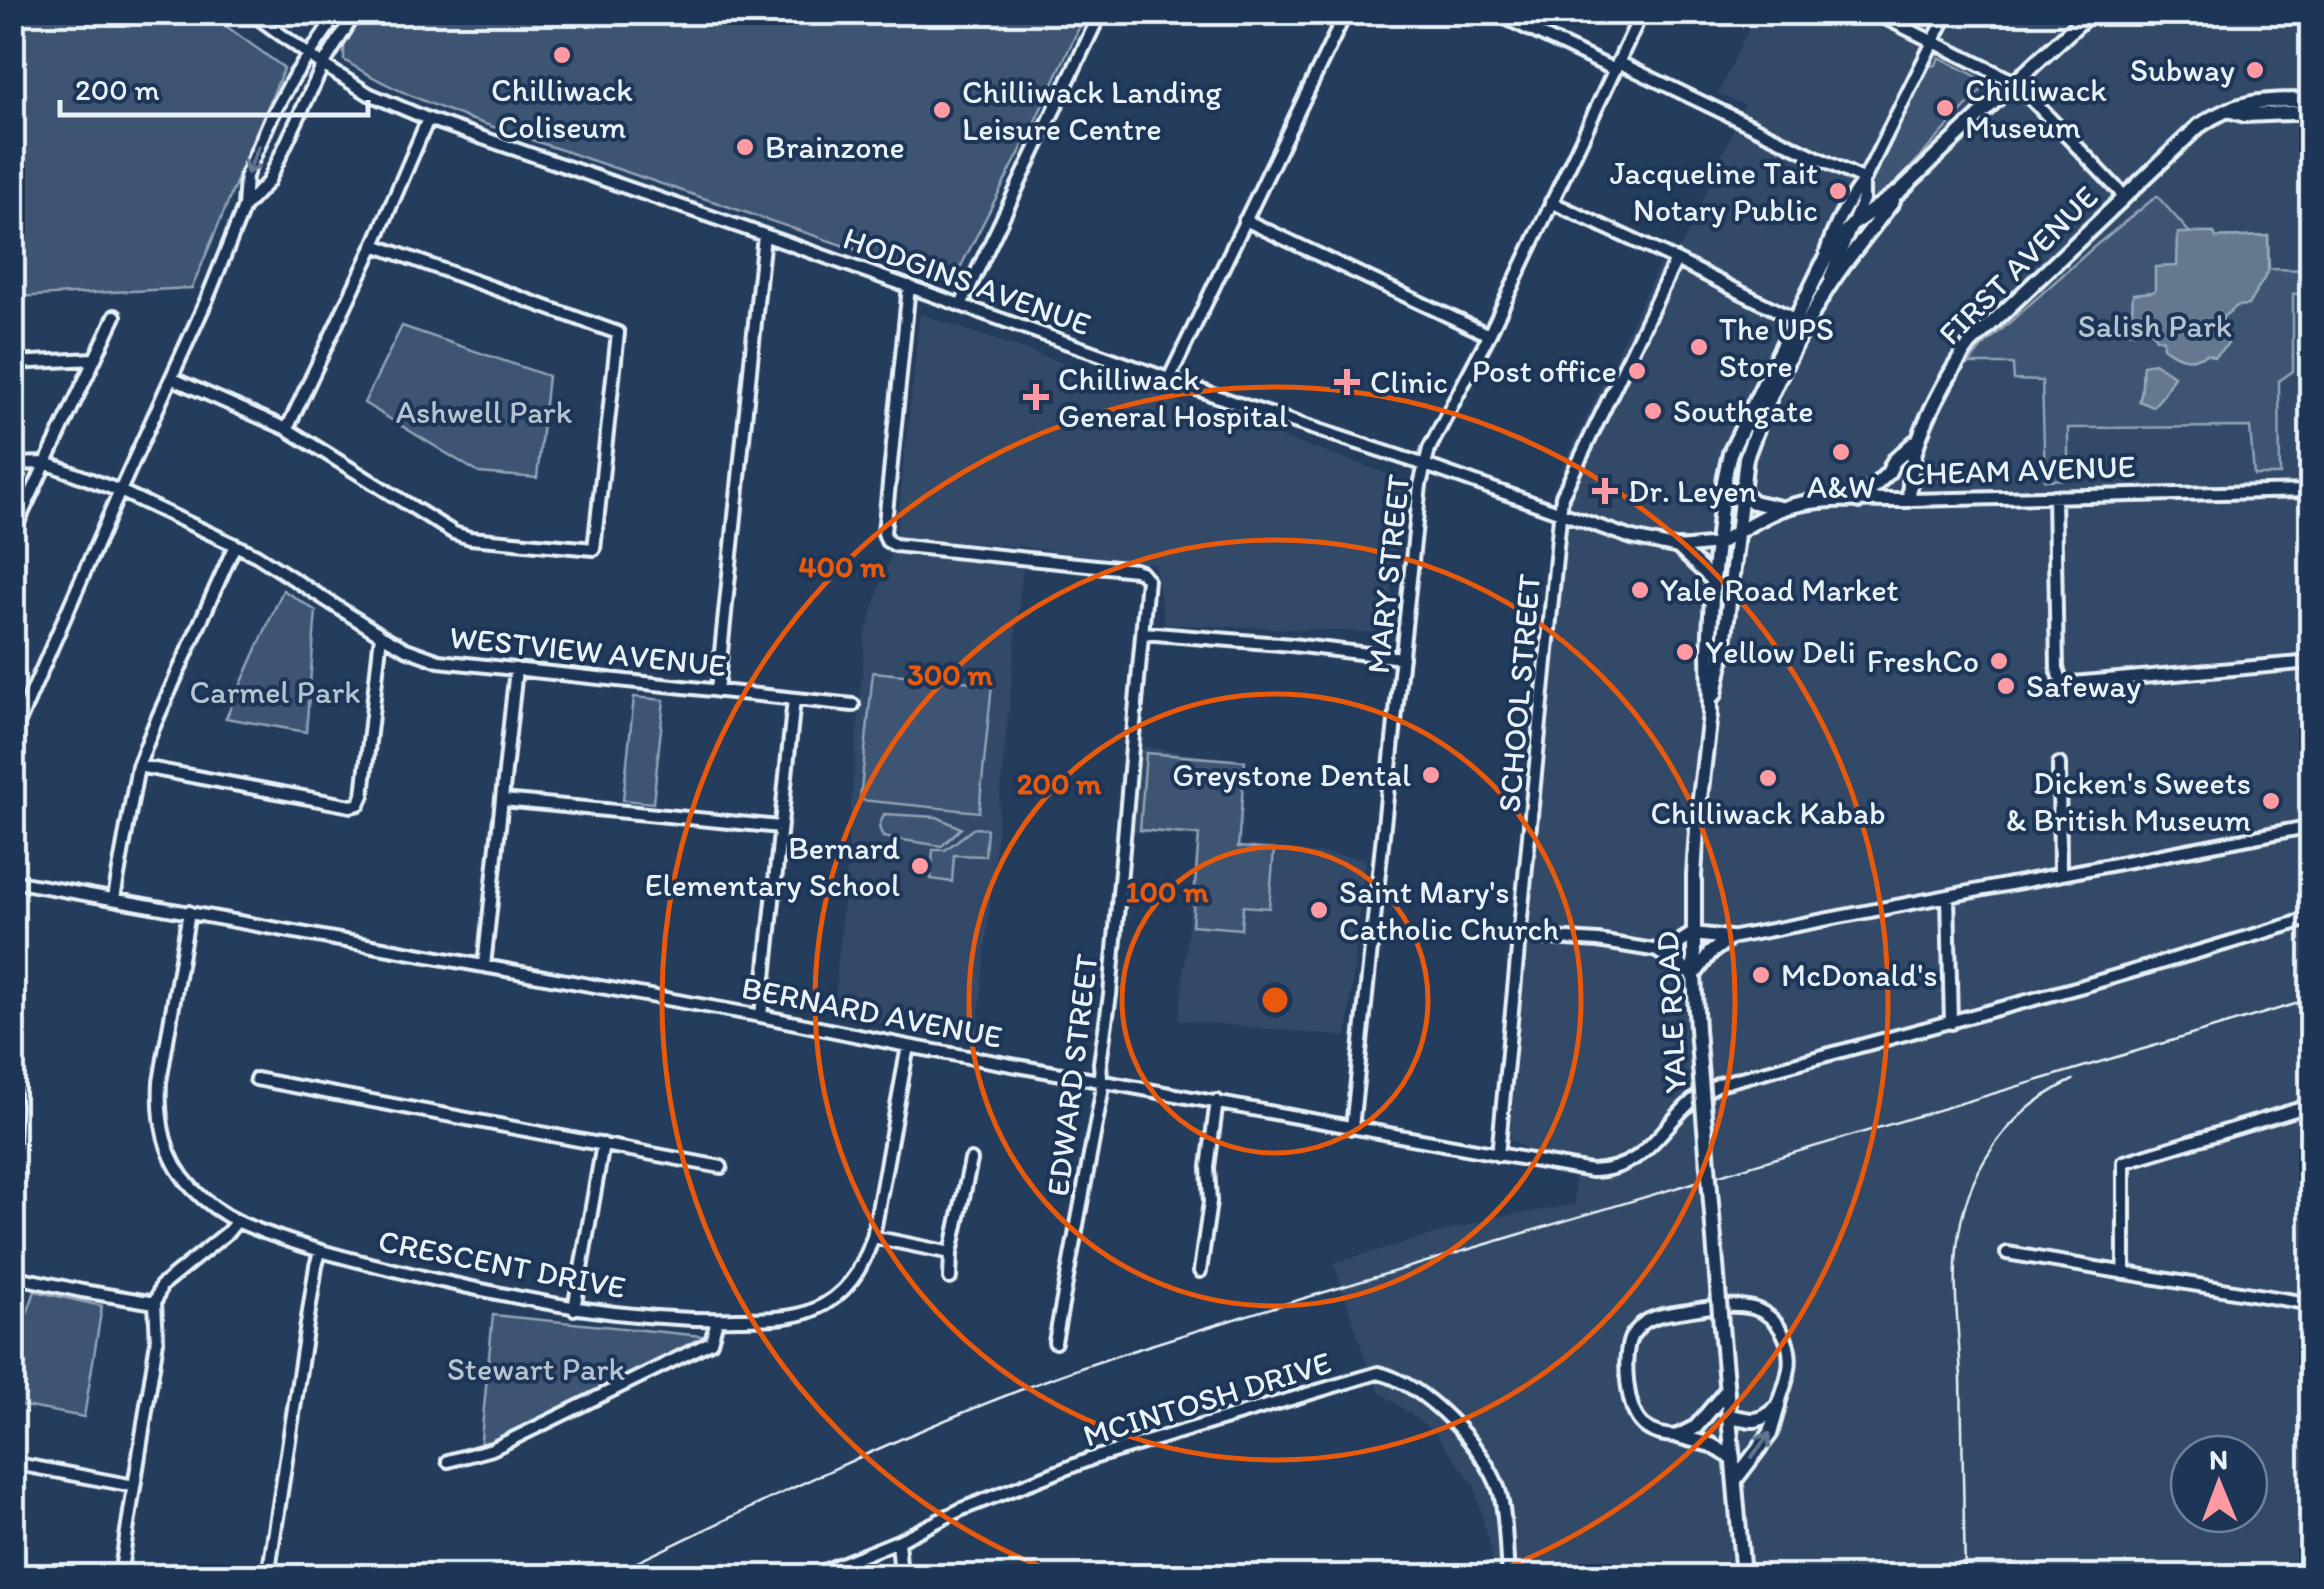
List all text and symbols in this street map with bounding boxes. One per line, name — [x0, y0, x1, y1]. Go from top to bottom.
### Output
marker: Chilliwack Coliseum — [551, 44, 573, 66]
place label: Subway — [2130, 51, 2235, 89]
scale bar — [60, 55, 368, 117]
marker: Subway — [2244, 59, 2266, 81]
text: 200 m — [75, 71, 160, 108]
place label: Chilliwack Coliseum — [491, 71, 633, 146]
place label: Chilliwack Museum — [1965, 71, 2107, 146]
place label: Chilliwack Landing Leisure Centre — [962, 73, 1222, 148]
marker: Chilliwack Museum — [1934, 97, 1956, 119]
marker: Chilliwack Landing Leisure Centre — [931, 99, 953, 121]
place label: Brainzone — [765, 128, 905, 166]
marker: Brainzone — [734, 136, 756, 158]
one-way arrow — [243, 144, 261, 174]
place label: Jacqueline Tait Notary Public — [1610, 154, 1818, 229]
street label: FIRST AVENUE — [1931, 178, 2105, 352]
marker: Jacqueline Tait Notary Public — [1827, 180, 1849, 202]
street label: HODGINS AVENUE — [838, 219, 1096, 343]
park label: Salish Park — [2078, 307, 2232, 345]
place label: The UPS Store — [1719, 310, 1834, 385]
marker: The UPS Store — [1688, 336, 1710, 358]
place label: Post office — [1472, 352, 1617, 390]
place label: Chilliwack General Hospital — [1058, 360, 1288, 435]
marker: Post office — [1626, 360, 1648, 382]
place label: Clinic — [1370, 363, 1448, 401]
marker: Clinic — [1334, 369, 1360, 395]
marker: Chilliwack General Hospital — [1023, 384, 1049, 410]
place label: Southgate — [1673, 392, 1814, 430]
park label: Ashwell Park — [396, 393, 573, 431]
marker: Southgate — [1642, 400, 1664, 422]
marker: A&W — [1830, 441, 1852, 463]
street label: CHEAM AVENUE — [1904, 447, 2136, 493]
place label: A&W — [1807, 468, 1875, 506]
street label: MARY STREET — [1359, 472, 1417, 675]
place label: Dr. Leyen — [1628, 472, 1757, 510]
marker: Dr. Leyen — [1592, 478, 1618, 504]
text: 400 m — [799, 548, 886, 585]
place label: Yale Road Market — [1660, 571, 1899, 609]
street label: SCHOOL STREET — [1490, 572, 1548, 814]
marker: Yale Road Market — [1629, 579, 1651, 601]
street label: WESTVIEW AVENUE — [448, 618, 728, 684]
place label: Yellow Deli — [1705, 633, 1856, 671]
marker: Yellow Deli — [1674, 641, 1696, 663]
place label: FreshCo — [1867, 642, 1979, 680]
marker: FreshCo — [1988, 650, 2010, 672]
text: 300 m — [907, 656, 993, 693]
place label: Safeway — [2026, 667, 2141, 705]
park label: Carmel Park — [189, 673, 361, 711]
marker: Safeway — [1995, 675, 2017, 697]
place label: Greystone Dental — [1172, 756, 1411, 794]
marker: Greystone Dental — [1420, 764, 1442, 786]
place label: Dicken's Sweets & British Museum — [2006, 764, 2251, 839]
text: 200 m — [1017, 765, 1102, 802]
marker: Chilliwack Kabab — [1757, 767, 1779, 789]
marker: Dicken's Sweets & British Museum — [2260, 790, 2282, 812]
place label: Chilliwack Kabab — [1650, 794, 1886, 832]
place label: Bernard Elementary School — [645, 829, 900, 904]
marker: Bernard Elementary School — [909, 855, 931, 877]
text: 100 m — [1126, 873, 1209, 910]
place label: Saint Mary's Catholic Church — [1339, 873, 1559, 948]
marker: Saint Mary's Catholic Church — [1308, 899, 1330, 921]
street label: YALE ROAD — [1648, 930, 1694, 1094]
street label: EDWARD STREET — [1038, 952, 1106, 1198]
place label: McDonald's — [1781, 956, 1938, 994]
marker: McDonald's — [1750, 964, 1772, 986]
street label: BERNARD AVENUE — [739, 968, 1005, 1056]
centre of rings — [1257, 982, 1293, 1018]
street label: CRESCENT DRIVE — [375, 1221, 629, 1307]
street label: MCINTOSH DRIVE — [1079, 1343, 1335, 1455]
park label: Stewart Park — [447, 1350, 626, 1388]
one-way arrow — [1750, 1432, 1771, 1459]
north arrow — [2169, 1434, 2269, 1534]
text: N — [2209, 1442, 2228, 1476]

